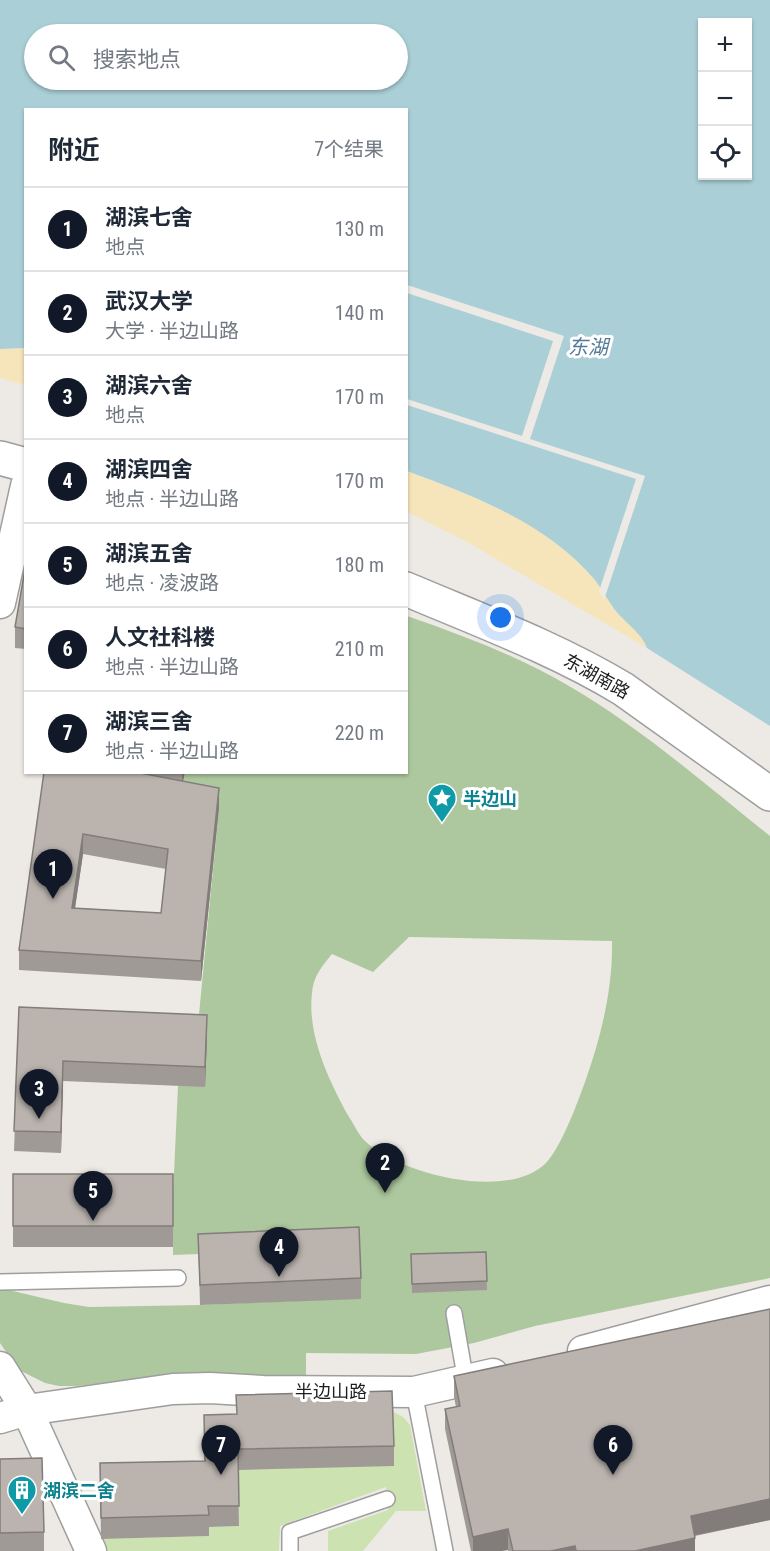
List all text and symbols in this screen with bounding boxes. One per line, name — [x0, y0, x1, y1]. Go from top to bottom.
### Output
map controls — [698, 18, 752, 180]
button: + — [698, 18, 752, 72]
search box — [24, 24, 408, 90]
icon: search — [45, 41, 78, 74]
text: 搜索地点 — [93, 47, 181, 72]
button: − — [698, 72, 752, 126]
button: locate — [698, 126, 752, 180]
text: 附近 — [48, 135, 100, 165]
text: 7个结果 — [314, 137, 384, 161]
text: 湖滨七舍 — [105, 205, 193, 230]
text: 1 — [62, 217, 73, 241]
text: 130 m — [335, 217, 384, 241]
text: 地点 — [105, 235, 145, 259]
text: 武汉大学 — [105, 289, 193, 314]
text: 2 — [62, 301, 73, 325]
text: 140 m — [335, 301, 384, 325]
text: 大学 · 半边山路 — [105, 319, 239, 343]
water label: 东湖 — [568, 335, 611, 359]
text: 湖滨六舍 — [105, 373, 193, 398]
text: 3 — [62, 385, 73, 409]
text: 170 m — [335, 385, 384, 409]
text: 地点 — [105, 403, 145, 427]
text: 湖滨四舍 — [105, 457, 193, 482]
text: 4 — [62, 469, 73, 493]
text: 170 m — [335, 469, 384, 493]
text: 地点 · 半边山路 — [105, 487, 239, 511]
text: 湖滨五舍 — [105, 541, 193, 566]
text: 5 — [62, 553, 73, 577]
text: 180 m — [335, 553, 384, 577]
text: 地点 · 凌波路 — [105, 571, 219, 595]
your location — [486, 603, 515, 632]
text: 人文社科楼 — [105, 625, 215, 650]
text: 6 — [62, 637, 73, 661]
text: 210 m — [335, 637, 384, 661]
street label: 东湖南路 — [560, 649, 634, 703]
text: 地点 · 半边山路 — [105, 655, 239, 679]
text: 湖滨三舍 — [105, 709, 193, 734]
text: 7 — [62, 721, 73, 745]
text: 220 m — [335, 721, 384, 745]
text: 地点 · 半边山路 — [105, 739, 239, 763]
place icon: 半边山 — [426, 782, 458, 824]
place label: 半边山 — [463, 788, 517, 809]
pin: 1 — [34, 850, 72, 899]
pin: 3 — [20, 1070, 58, 1119]
pin: 2 — [366, 1144, 404, 1193]
pin: 5 — [74, 1172, 112, 1221]
pin: 4 — [260, 1228, 298, 1277]
street label: 半边山路 — [295, 1381, 367, 1402]
pin: 7 — [202, 1426, 240, 1475]
pin: 6 — [594, 1426, 632, 1475]
building icon: 湖滨二舍 — [6, 1474, 38, 1516]
place label: 湖滨二舍 — [43, 1480, 115, 1501]

